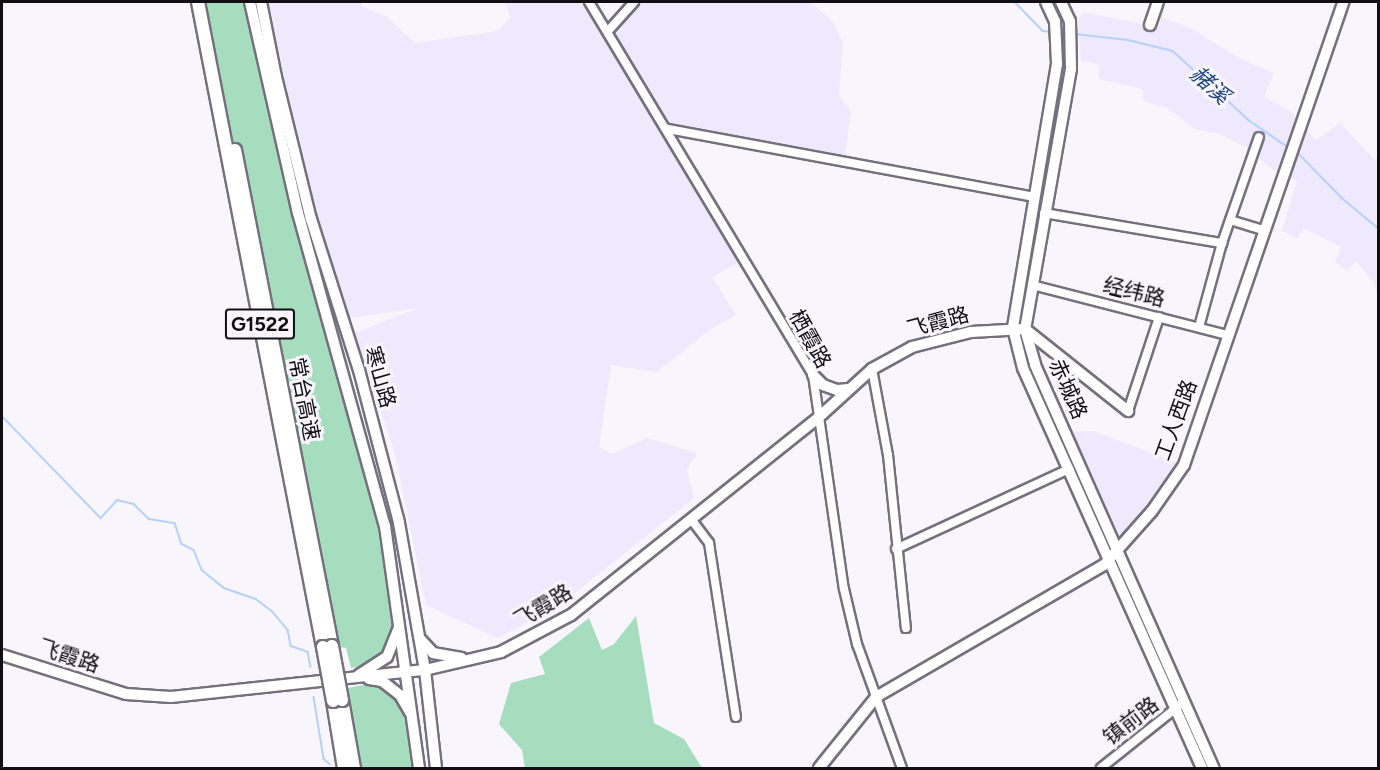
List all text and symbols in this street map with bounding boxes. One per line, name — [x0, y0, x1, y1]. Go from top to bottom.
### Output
water label: 赭溪 — [1185, 60, 1235, 110]
street label: 经纬路 — [1100, 272, 1168, 312]
street label: 飞霞路 — [904, 302, 972, 342]
street label: 栖霞路 — [784, 305, 836, 373]
road number: G1522 — [224, 307, 296, 341]
street label: 寒山路 — [359, 343, 401, 411]
street label: 常台高速 — [284, 355, 324, 443]
street label: 赤城路 — [1044, 355, 1092, 423]
street label: 工人西路 — [1150, 376, 1202, 464]
street label: 飞霞路 — [510, 579, 576, 633]
street label: 飞霞路 — [35, 634, 103, 678]
street label: 镇前路 — [1098, 692, 1164, 750]

